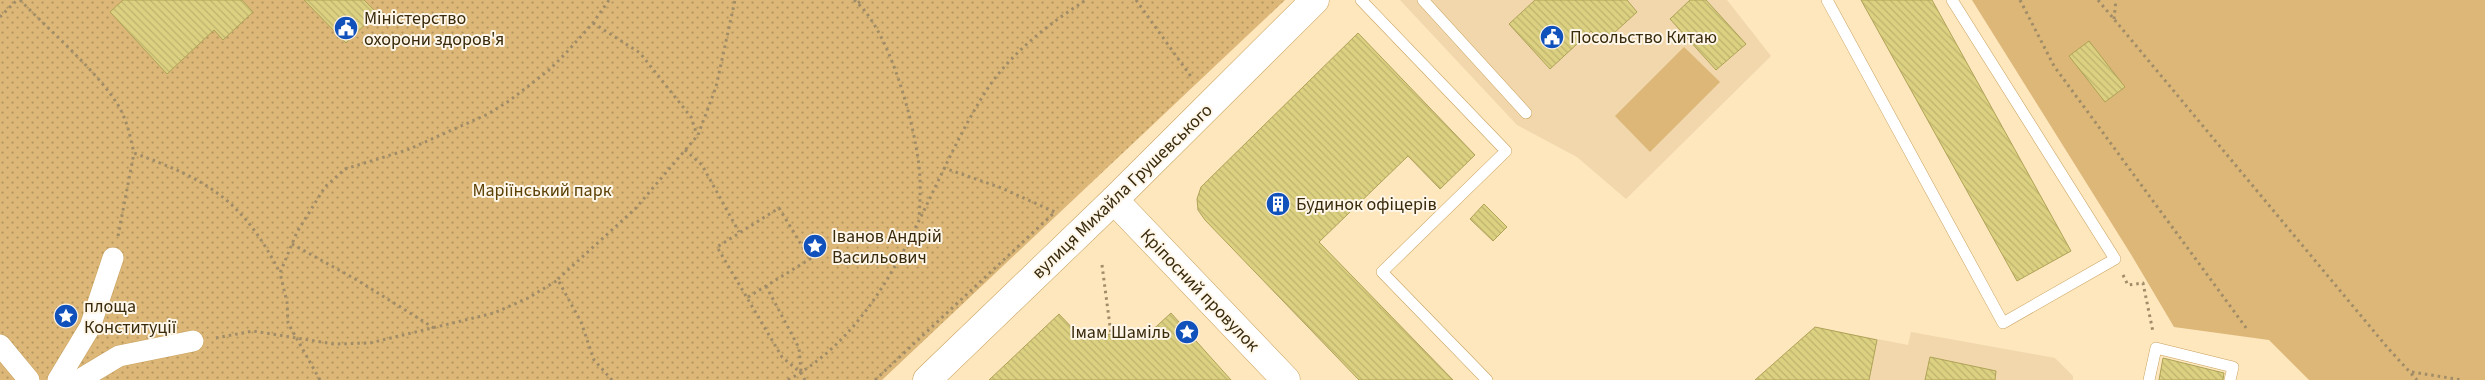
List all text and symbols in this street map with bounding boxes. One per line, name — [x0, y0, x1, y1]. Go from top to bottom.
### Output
place label: Міністерство охорони здоров'я — [364, 6, 504, 52]
public building icon: Міністерство охорони здоров'я — [333, 15, 359, 41]
public building icon: Посольство Китаю — [1539, 24, 1565, 50]
place label: Посольство Китаю — [1570, 25, 1717, 50]
street label: вулиця Михайла Грушевського — [1027, 98, 1218, 284]
park label: Маріїнський парк — [472, 178, 612, 203]
building icon: Будинок офіцерів — [1265, 191, 1291, 217]
place label: Будинок офіцерів — [1296, 192, 1437, 217]
street label: Кріпосний провулок — [1134, 223, 1265, 357]
place label: Іванов Андрій Васильович — [832, 224, 942, 270]
place icon: Іванов Андрій Васильович — [802, 233, 828, 259]
place label: площа Конституції — [84, 294, 177, 340]
place icon: площа Конституції — [53, 303, 79, 329]
place icon: Імам Шаміль — [1174, 319, 1200, 345]
place label: Імам Шаміль — [1071, 320, 1170, 345]

